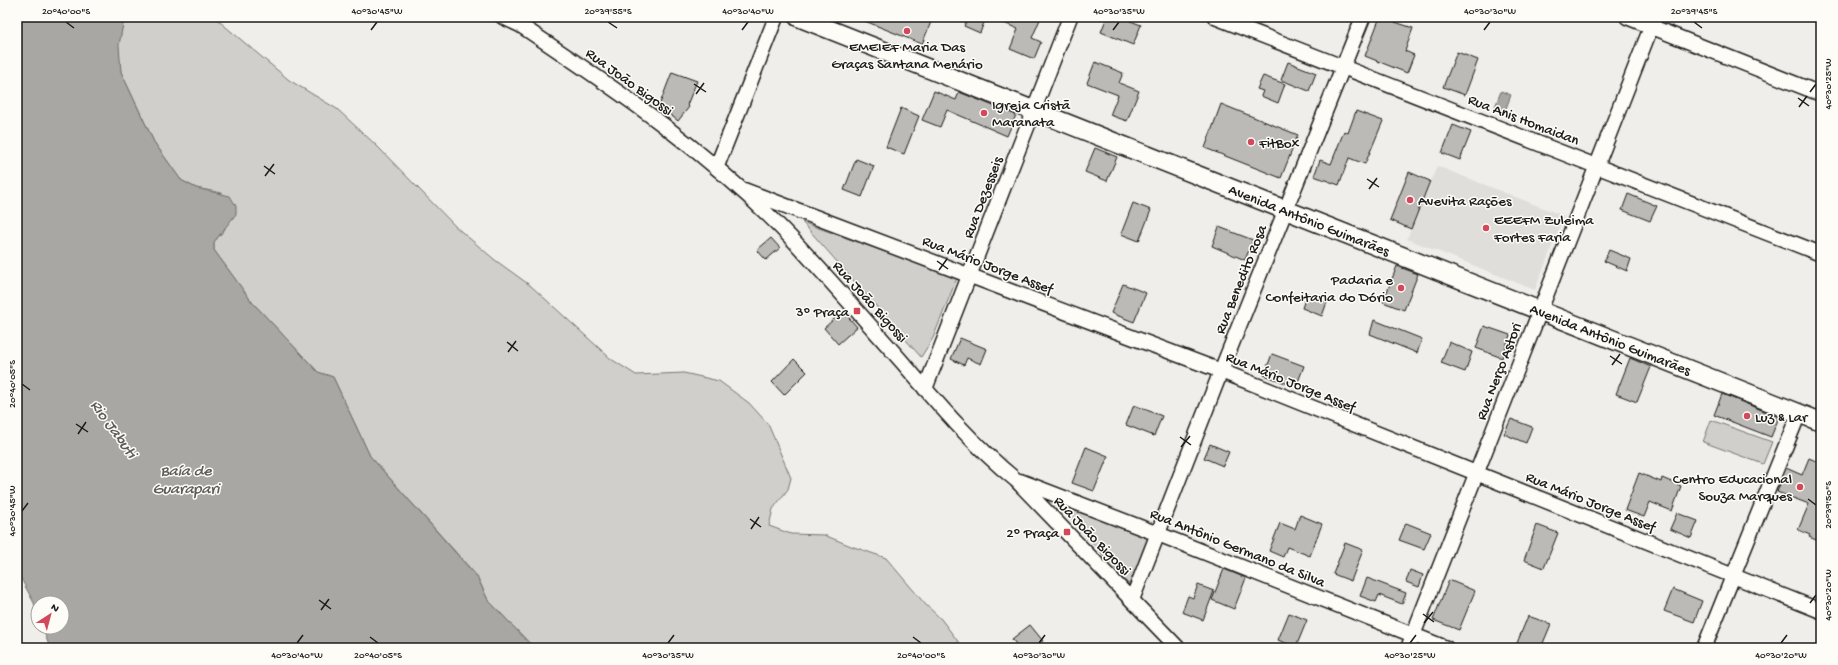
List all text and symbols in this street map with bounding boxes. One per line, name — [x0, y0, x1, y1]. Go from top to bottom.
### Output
text: 20°40'00"S — [42, 6, 90, 18]
text: 40°30'45"W — [352, 6, 403, 18]
text: 20°39'55"S — [584, 6, 632, 18]
text: 40°30'40"W — [722, 6, 774, 18]
text: 40°30'35"W — [1093, 6, 1145, 18]
text: 40°30'30"W — [1464, 6, 1516, 18]
text: 20°39'45"S — [1671, 6, 1718, 18]
marker: EMEIEF Maria Das Graças Santana Menário — [902, 26, 912, 36]
place label: EMEIEF Maria Das Graças Santana Menário — [831, 39, 983, 74]
street label: Rua João Bigossi — [582, 45, 676, 120]
text: 40°30'25"W — [1823, 58, 1835, 110]
street label: Rua Anis Homaidan — [1465, 91, 1582, 150]
place label: Igreja Cristã Maranata — [992, 97, 1071, 132]
marker: Igreja Cristã Maranata — [979, 108, 989, 118]
place label: FitBox — [1258, 135, 1300, 153]
marker: FitBox — [1246, 137, 1256, 147]
street label: Rua Dezesseis — [960, 154, 1008, 241]
street label: Avenida Antônio Guimarães — [1226, 181, 1392, 261]
place label: Avevita Rações — [1418, 193, 1512, 211]
marker: Avevita Rações — [1405, 195, 1415, 205]
place label: EEEFM Zuleima Fortes Faria — [1493, 212, 1594, 247]
street label: Rua Benedito Rosa — [1212, 222, 1272, 337]
marker: EEEFM Zuleima Fortes Faria — [1481, 223, 1491, 233]
street label: Rua Mário Jorge Assef — [919, 233, 1056, 300]
street label: Rua João Bigossi — [828, 258, 911, 347]
place label: Padaria e Confeitaria do Dório — [1265, 272, 1393, 307]
marker: Padaria e Confeitaria do Dório — [1396, 283, 1406, 293]
street label: Avenida Antônio Guimarães — [1527, 301, 1693, 381]
place label: 3º Praça — [795, 304, 850, 322]
marker: 3º Praça — [852, 306, 862, 316]
street label: Rua Nerço Astori — [1473, 320, 1527, 423]
street label: Rua Mário Jorge Assef — [1223, 349, 1359, 418]
text: 20°40'05"S — [7, 360, 19, 408]
water label: Rio Jabuti — [85, 397, 141, 464]
place label: Luz & Lar — [1755, 409, 1809, 427]
marker: Luz & Lar — [1742, 411, 1752, 421]
water label: Baía de Guarapari — [153, 463, 221, 500]
street label: Rua Mário Jorge Assef — [1523, 469, 1659, 538]
place label: Centro Educacional Souza Marques — [1673, 471, 1792, 506]
text: 20°39'50"S — [1823, 481, 1835, 529]
marker: Centro Educacional Souza Marques — [1795, 482, 1805, 492]
text: 40°30'45"W — [7, 485, 19, 536]
street label: Rua João Bigossi — [1049, 493, 1134, 580]
street label: Rua Antônio Germano da Silva — [1147, 505, 1328, 593]
place label: 2º Praça — [1006, 525, 1060, 543]
marker: 2º Praça — [1062, 527, 1072, 537]
text: 40°30'20"W — [1823, 569, 1835, 621]
north arrow — [30, 595, 70, 635]
text: N — [48, 602, 61, 615]
text: 40°30'40"W — [271, 650, 323, 662]
text: 20°40'05"S — [354, 650, 402, 662]
text: 40°30'35"W — [642, 650, 694, 662]
text: 20°40'00"S — [897, 650, 945, 662]
text: 40°30'30"W — [1013, 650, 1065, 662]
text: 40°30'25"W — [1384, 650, 1436, 662]
text: 40°30'20"W — [1755, 650, 1807, 662]

